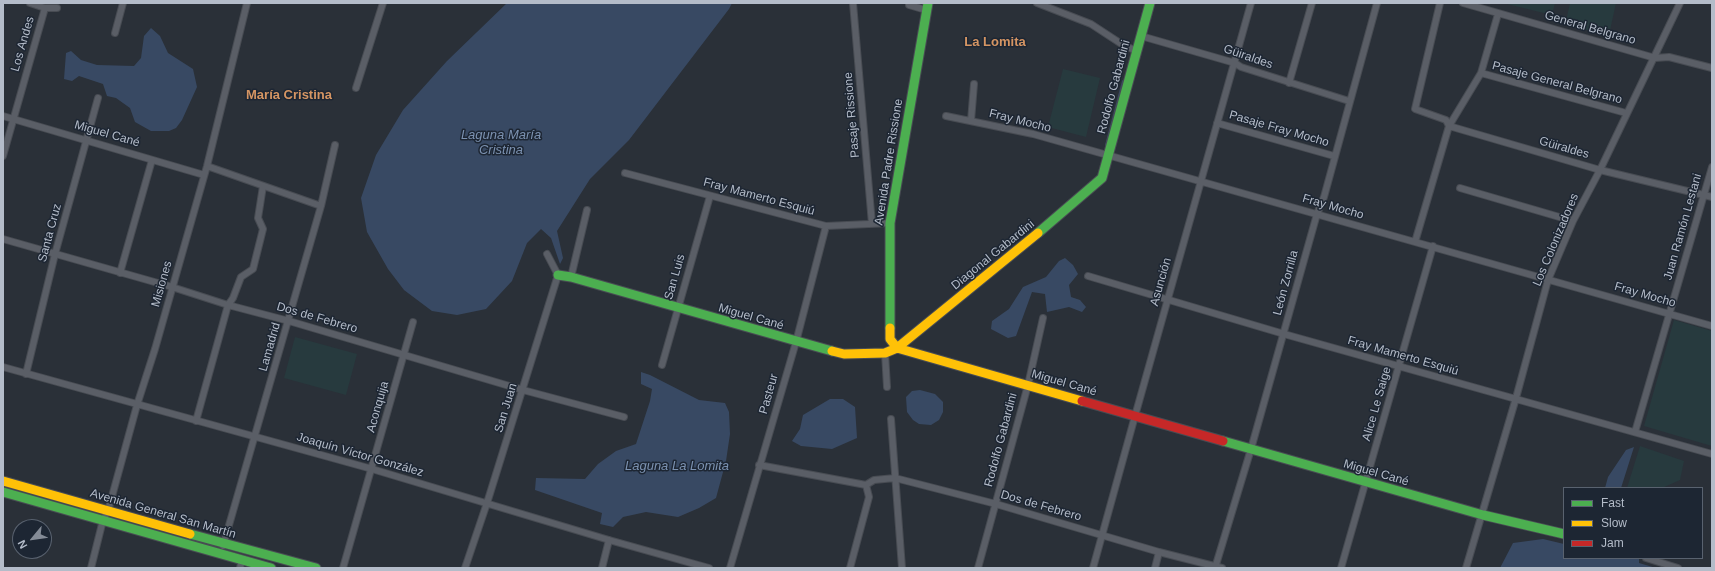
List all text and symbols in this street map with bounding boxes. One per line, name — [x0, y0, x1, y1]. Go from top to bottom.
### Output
street label: General Belgrano — [1543, 8, 1637, 48]
street label: Los Andes — [8, 15, 38, 73]
district label: La Lomita — [964, 34, 1026, 50]
street label: Rodolfo Gabardini — [1095, 38, 1133, 136]
street label: Güiraldes — [1221, 42, 1275, 72]
street label: Pasaje General Belgrano — [1490, 59, 1624, 107]
street label: Pasaje Rissione — [841, 72, 863, 158]
district label: María Cristina — [246, 87, 332, 103]
street label: Avenida Padre Rissione — [872, 98, 906, 226]
street label: Fray Mocho — [988, 106, 1052, 136]
street label: Pasaje Fray Mocho — [1227, 108, 1331, 150]
street label: Miguel Cané — [73, 118, 141, 150]
water label: Laguna María Cristina — [461, 127, 541, 158]
street label: Güiraldes — [1537, 134, 1591, 162]
street label: Juan Ramón Lestani — [1661, 172, 1705, 282]
street label: Fray Mamerto Esquiú — [702, 175, 816, 219]
street label: Fray Mocho — [1301, 191, 1365, 223]
street label: Los Colonizadores — [1530, 191, 1582, 289]
street label: Santa Cruz — [35, 202, 65, 264]
street label: Diagonal Gabardini — [949, 217, 1037, 293]
street label: León Zorrilla — [1270, 249, 1302, 317]
street label: San Luis — [662, 253, 688, 301]
street label: Asunción — [1147, 256, 1175, 308]
street label: Misiones — [149, 259, 175, 309]
street label: Fray Mocho — [1613, 279, 1677, 311]
street label: Dos de Febrero — [275, 300, 359, 336]
street label: Miguel Cané — [717, 301, 785, 333]
street label: Lamadrid — [256, 321, 284, 373]
street label: Fray Mamerto Esquiú — [1346, 333, 1460, 379]
street label: Alice Le Saige — [1360, 365, 1394, 443]
street label: Miguel Cané — [1030, 367, 1098, 399]
street label: Pasteur — [756, 372, 782, 416]
street label: Aconquija — [364, 380, 392, 434]
street label: San Juan — [492, 382, 520, 434]
street label: Rodolfo Gabardini — [982, 391, 1020, 489]
street label: Joaquín Víctor González — [295, 430, 425, 480]
street label: Miguel Cané — [1342, 457, 1410, 489]
water label: Laguna La Lomita — [625, 458, 729, 474]
street label: Avenida General San Martín — [88, 486, 238, 542]
legend — [1563, 487, 1703, 559]
street label: Dos de Febrero — [999, 488, 1083, 524]
text: Fast — [1601, 496, 1624, 510]
text: Slow — [1601, 516, 1627, 530]
north arrow — [12, 519, 52, 559]
text: Jam — [1601, 536, 1624, 550]
text: N — [15, 538, 30, 551]

